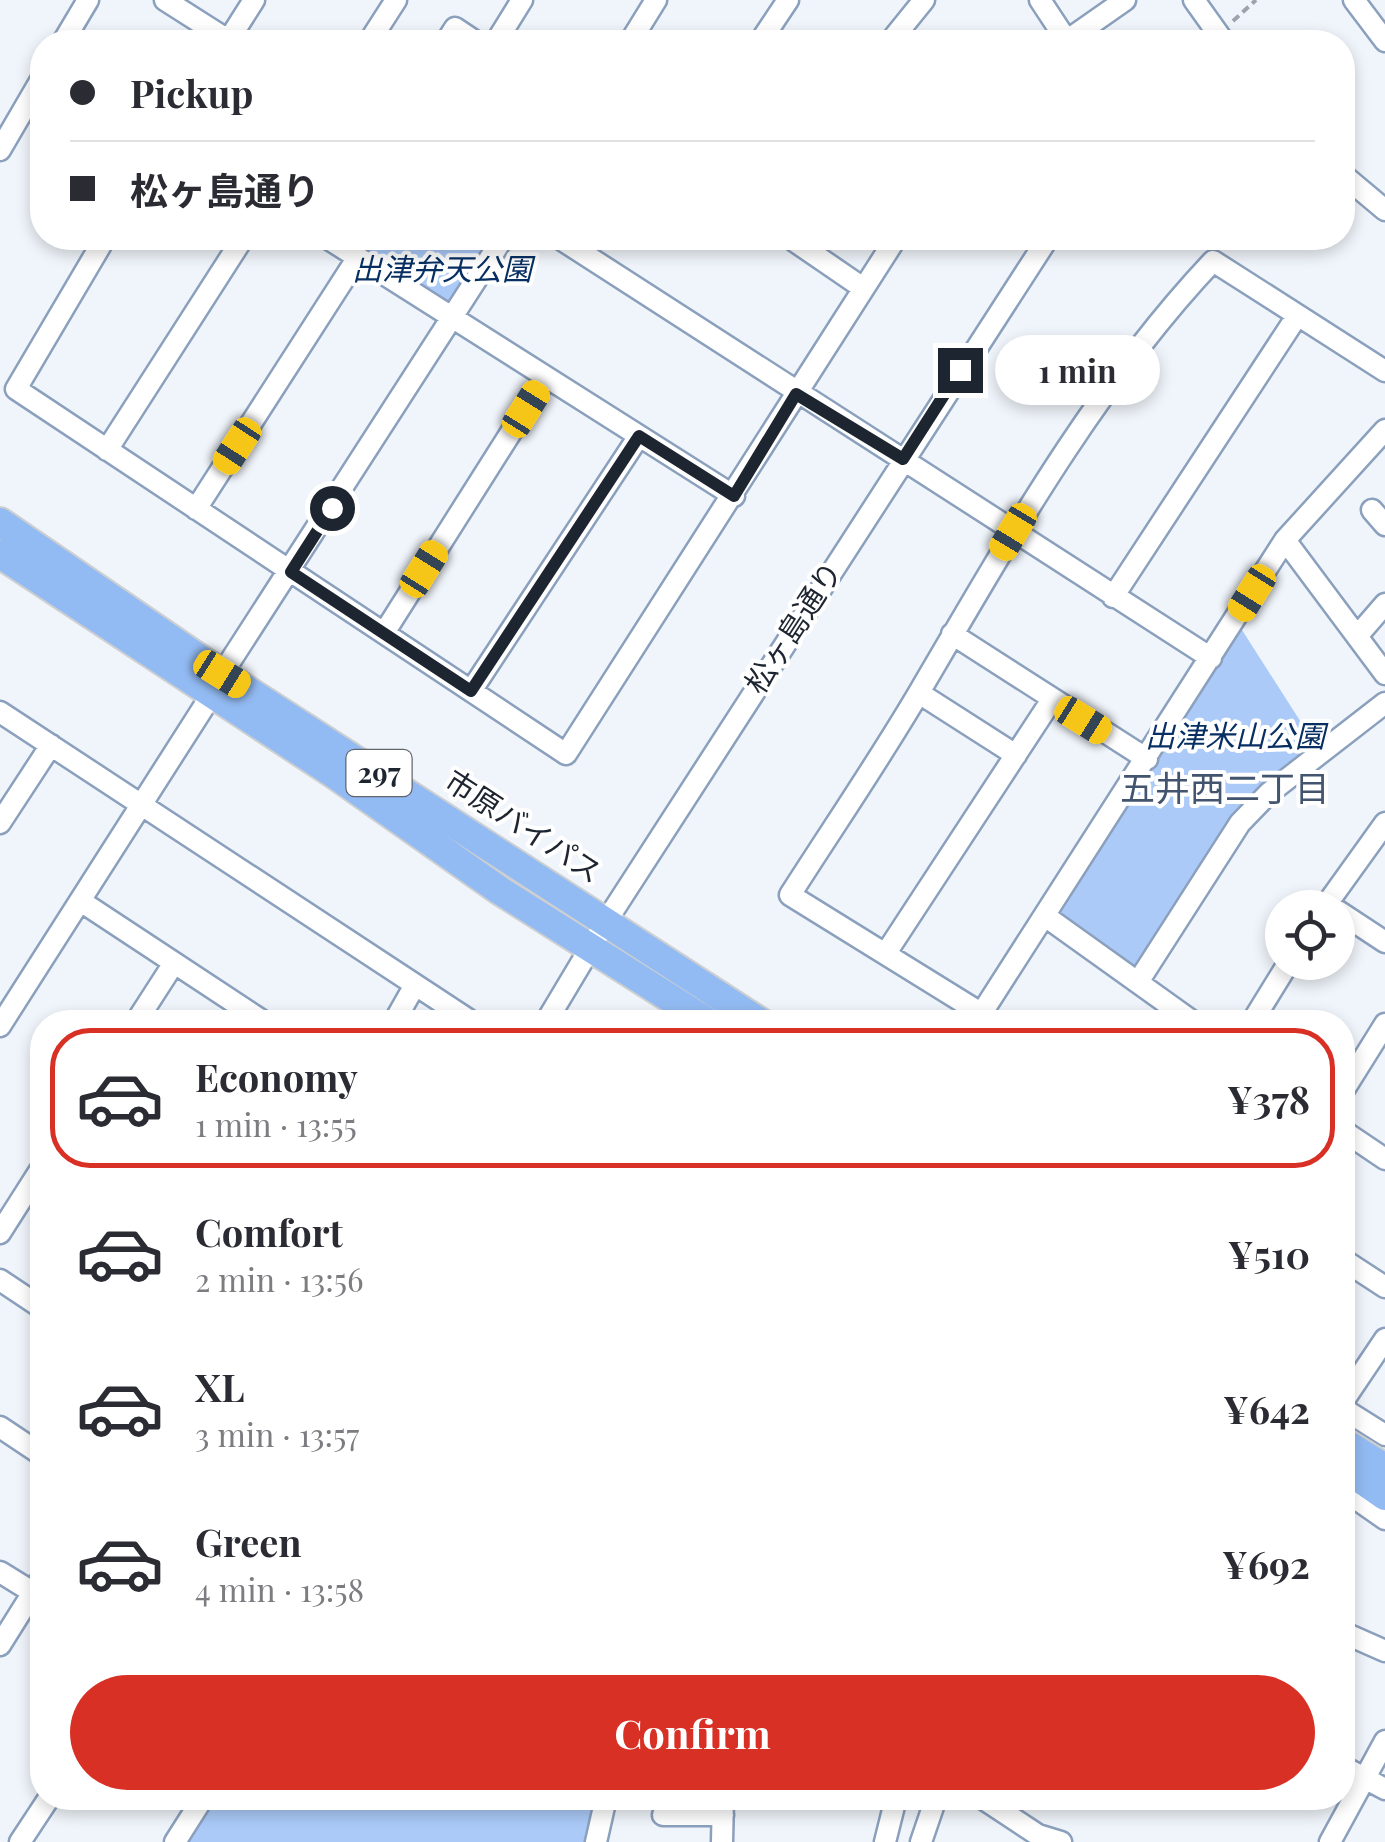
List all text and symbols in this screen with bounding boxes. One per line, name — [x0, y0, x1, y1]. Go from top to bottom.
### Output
text: Pickup — [130, 67, 253, 118]
text: 松ヶ島通り — [130, 164, 320, 215]
park label: 出津弁天公園 — [352, 248, 536, 288]
callout: 1 min — [995, 335, 1160, 405]
route end — [938, 348, 983, 393]
text: 1 min — [1038, 348, 1117, 391]
car — [497, 376, 555, 442]
car — [208, 413, 266, 479]
route start — [310, 486, 355, 531]
car — [985, 499, 1041, 565]
car — [395, 536, 453, 602]
street label: 松ヶ島通り — [735, 553, 850, 701]
car — [1223, 560, 1281, 626]
car — [189, 645, 255, 703]
car — [1050, 691, 1116, 749]
park label: 出津米山公園 — [1145, 715, 1329, 755]
road number: 297 — [346, 750, 412, 796]
street label: 市原バイパス — [438, 760, 610, 891]
district label: 五井西二丁目 — [1120, 763, 1330, 810]
map controls — [1265, 890, 1355, 980]
button: locate — [1265, 890, 1355, 980]
text: Economy — [195, 1051, 358, 1102]
icon: car — [75, 1053, 165, 1143]
text: ¥378 — [1227, 1073, 1310, 1124]
text: 1 min · 13:55 — [195, 1102, 357, 1145]
text: Comfort — [195, 1206, 343, 1257]
icon: car — [75, 1208, 165, 1298]
text: ¥510 — [1228, 1228, 1310, 1279]
text: 2 min · 13:56 — [195, 1257, 364, 1300]
text: XL — [195, 1361, 244, 1412]
icon: car — [75, 1363, 165, 1453]
text: ¥642 — [1223, 1383, 1310, 1434]
text: 3 min · 13:57 — [195, 1412, 359, 1455]
text: Green — [195, 1516, 302, 1567]
icon: car — [75, 1518, 165, 1608]
text: ¥692 — [1222, 1538, 1310, 1589]
text: 4 min · 13:58 — [195, 1567, 364, 1610]
button: Confirm — [70, 1675, 1315, 1790]

